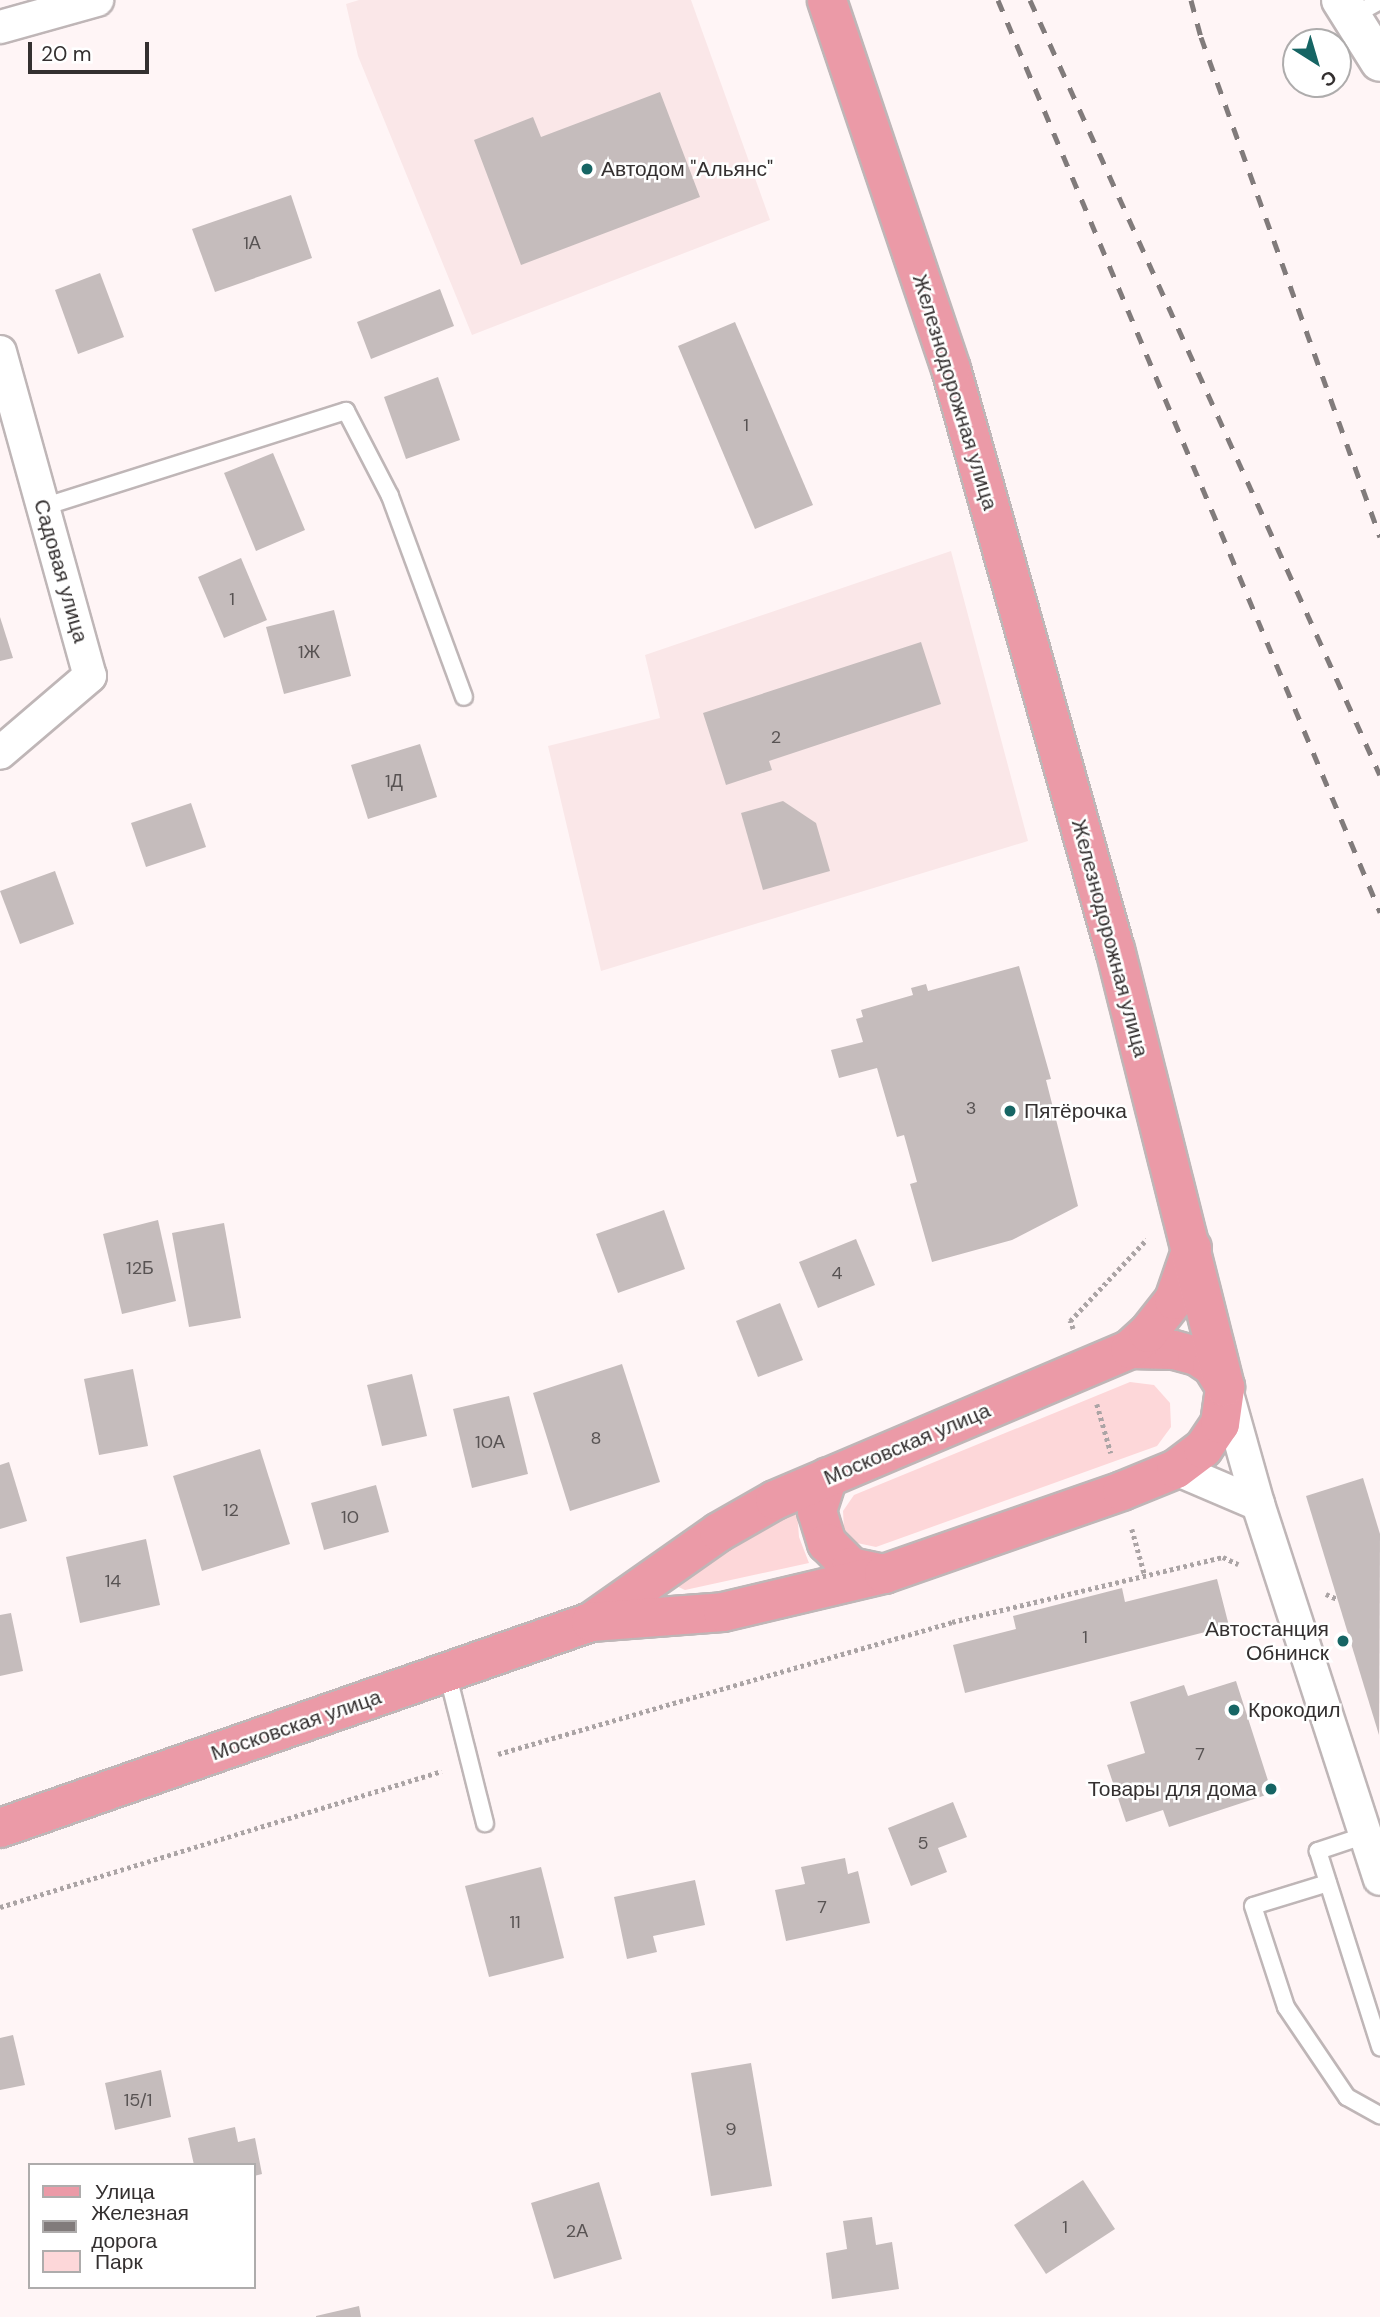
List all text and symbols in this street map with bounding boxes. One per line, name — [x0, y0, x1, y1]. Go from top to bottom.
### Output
scale bar — [32, 28, 152, 72]
north arrow — [1282, 28, 1352, 98]
text: 20 m — [41, 40, 92, 68]
text: С — [1316, 64, 1342, 93]
place label: Автодом "Альянс" — [601, 156, 773, 182]
marker: Автодом "Альянс" — [579, 161, 595, 177]
house number: 1А — [243, 232, 261, 254]
street label: Железнодорожная улица — [907, 271, 1003, 513]
house number: 1 — [743, 414, 749, 436]
street label: Садовая улица — [28, 496, 94, 646]
house number: 1 — [229, 588, 235, 610]
house number: 1Ж — [298, 641, 320, 663]
house number: 2 — [771, 726, 781, 748]
house number: 1Д — [385, 770, 403, 792]
street label: Железнодорожная улица — [1066, 816, 1154, 1060]
house number: 3 — [966, 1097, 976, 1119]
place label: Пятёрочка — [1024, 1098, 1127, 1124]
marker: Пятёрочка — [1002, 1103, 1018, 1119]
house number: 12Б — [126, 1257, 154, 1279]
house number: 4 — [832, 1262, 842, 1284]
street label: Московская улица — [820, 1398, 994, 1490]
house number: 8 — [591, 1427, 601, 1449]
house number: 10А — [475, 1431, 505, 1453]
house number: 12 — [223, 1499, 239, 1521]
house number: 10 — [341, 1506, 359, 1528]
house number: 14 — [105, 1570, 121, 1592]
place label: Автостанция Обнинск — [1205, 1616, 1329, 1666]
house number: 1 — [1082, 1626, 1088, 1648]
marker: Автостанция Обнинск — [1335, 1633, 1351, 1649]
street label: Московская улица — [208, 1684, 384, 1766]
place label: Крокодил — [1248, 1697, 1340, 1723]
marker: Крокодил — [1226, 1702, 1242, 1718]
house number: 7 — [1195, 1743, 1205, 1765]
place label: Товары для дома — [1088, 1776, 1257, 1802]
marker: Товары для дома — [1263, 1781, 1279, 1797]
house number: 5 — [918, 1832, 928, 1854]
house number: 7 — [817, 1896, 827, 1918]
house number: 11 — [509, 1911, 521, 1933]
house number: 15/1 — [124, 2089, 152, 2111]
house number: 9 — [725, 2118, 737, 2140]
legend — [28, 2163, 256, 2289]
text: Улица — [95, 2178, 155, 2206]
text: Железная дорога — [91, 2199, 189, 2255]
house number: 1 — [1062, 2216, 1068, 2238]
house number: 2А — [566, 2220, 588, 2242]
text: Парк — [95, 2248, 143, 2276]

